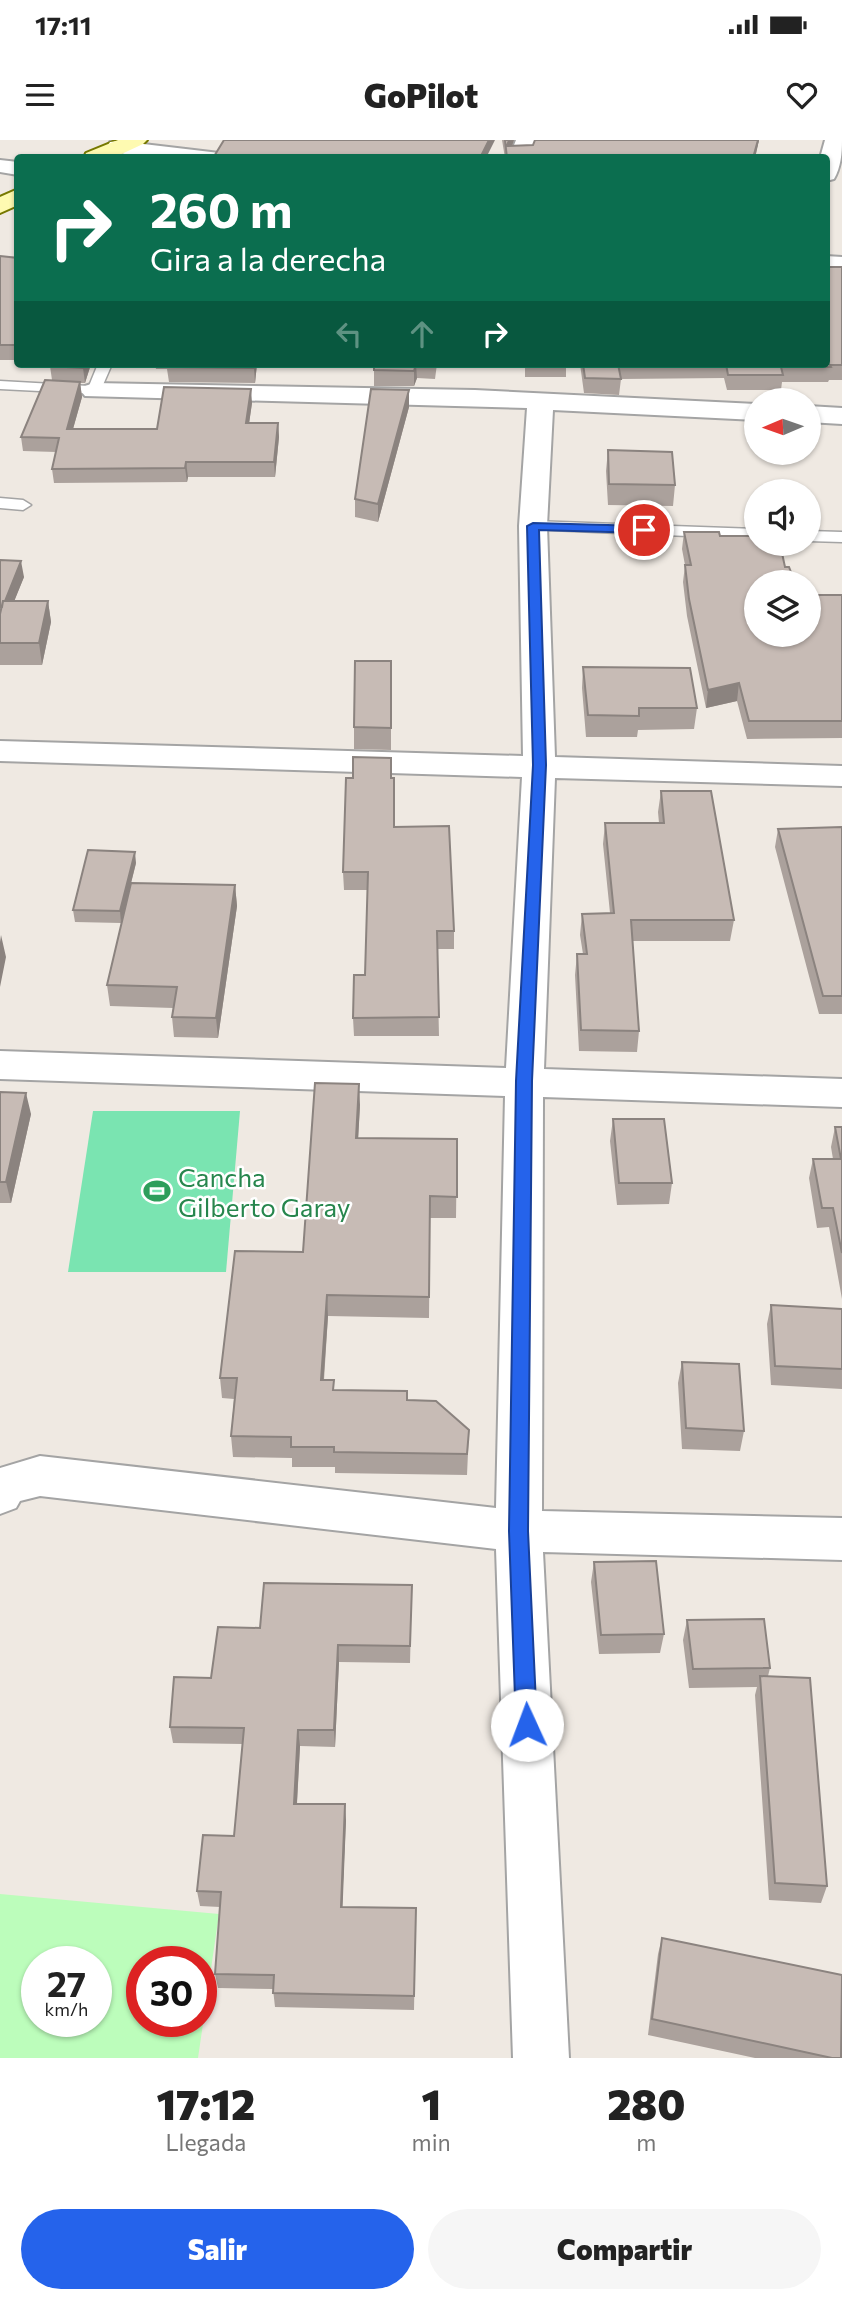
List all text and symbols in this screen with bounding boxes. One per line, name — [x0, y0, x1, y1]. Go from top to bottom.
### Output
text: 17:11 — [35, 9, 91, 40]
text: GoPilot — [364, 75, 478, 115]
icon: menu — [21, 76, 59, 114]
icon: heart — [783, 76, 821, 114]
text: 260 m — [150, 178, 292, 238]
icon: right — [35, 182, 126, 273]
text: Gira a la derecha — [150, 238, 386, 278]
icon: left — [330, 315, 368, 353]
icon: ahead — [403, 315, 441, 353]
icon: right — [476, 315, 514, 353]
north arrow — [744, 388, 821, 466]
map controls — [744, 388, 821, 647]
button: sound — [744, 479, 821, 556]
pin — [614, 500, 674, 560]
icon: arrive — [625, 511, 663, 549]
button: layers — [744, 570, 821, 647]
place label: Cancha Gilberto Garay — [178, 1161, 350, 1222]
sports icon: Cancha Gilberto Garay — [142, 1176, 172, 1206]
position arrow — [490, 1688, 564, 1762]
speed limit sign: 30 — [126, 1946, 217, 2037]
text: 27 — [47, 1961, 86, 2004]
text: km/h — [45, 1998, 88, 2020]
text: 17:12 — [156, 2077, 255, 2129]
text: 1 — [421, 2077, 441, 2129]
text: 280 — [607, 2077, 686, 2129]
text: Llegada — [165, 2128, 246, 2156]
text: min — [412, 2128, 451, 2156]
text: m — [636, 2128, 656, 2156]
button: Salir — [21, 2209, 414, 2289]
button: Compartir — [428, 2209, 821, 2289]

